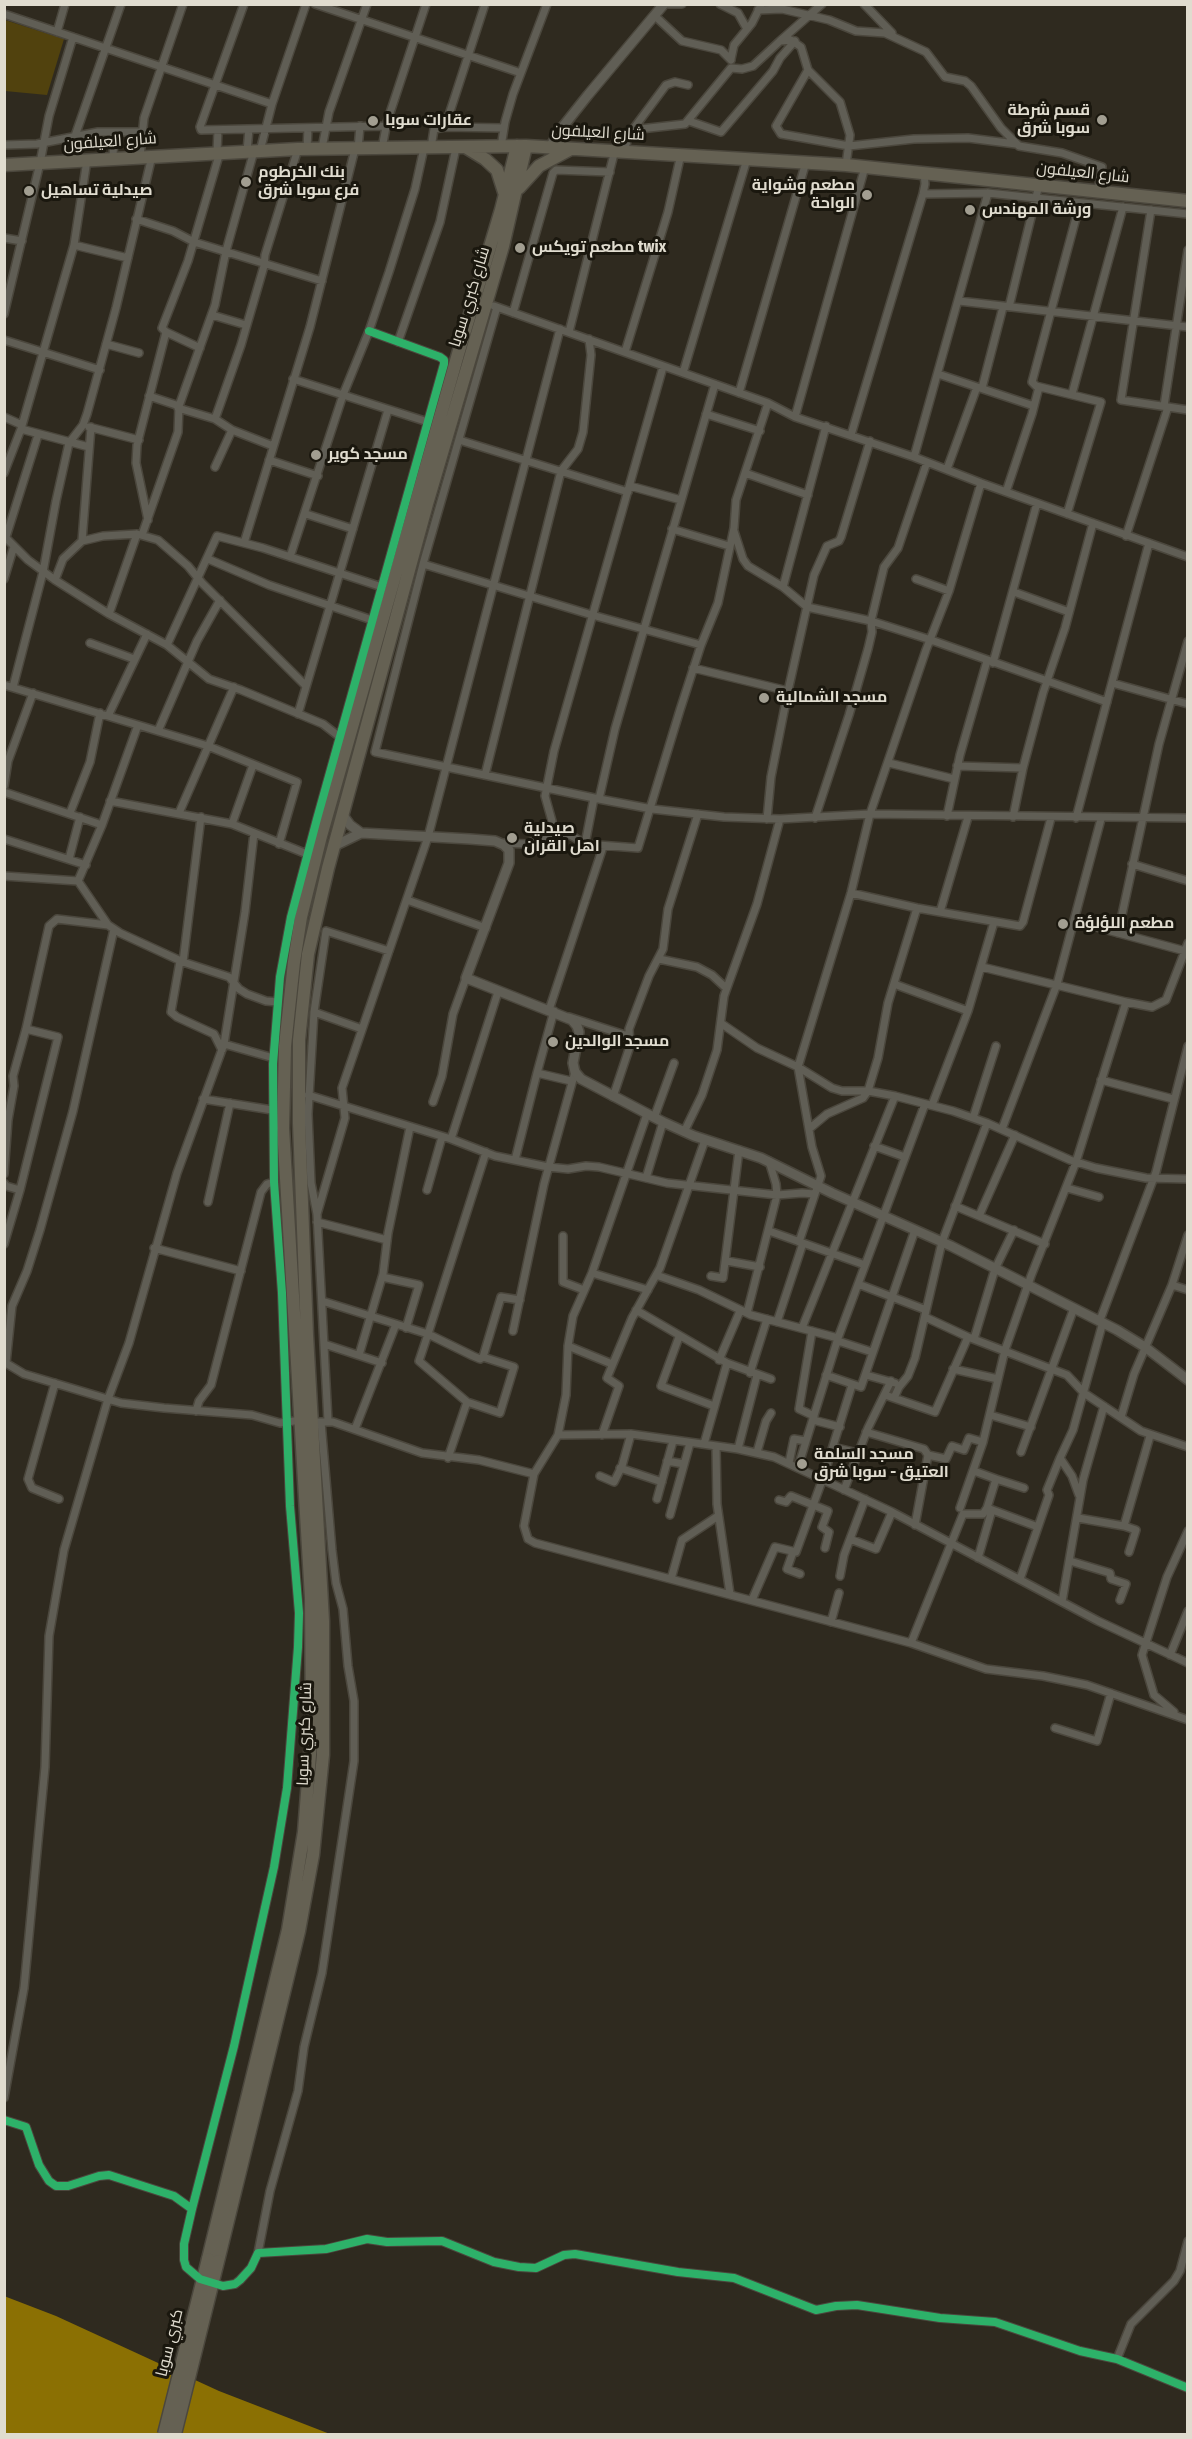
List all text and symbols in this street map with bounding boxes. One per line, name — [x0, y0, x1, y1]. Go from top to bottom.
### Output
place label: قسم شرطة سوبا شرق — [1008, 101, 1090, 139]
place label: عقارات سوبا — [385, 111, 472, 131]
marker: قسم شرطة سوبا شرق — [1095, 113, 1109, 127]
marker: عقارات سوبا — [366, 114, 380, 128]
street label: شارع العيلفون — [551, 121, 645, 145]
street label: شارع العيلفون — [63, 129, 157, 155]
street label: شارع العيلفون — [1036, 159, 1130, 187]
place label: بنك الخرطوم فرع سوبا شرق — [258, 163, 359, 201]
marker: بنك الخرطوم فرع سوبا شرق — [239, 175, 253, 189]
place label: مطعم وشواية الواحة — [752, 176, 855, 214]
place label: صيدلية تساهيل — [41, 181, 153, 201]
marker: صيدلية تساهيل — [22, 184, 36, 198]
marker: مطعم وشواية الواحة — [860, 188, 874, 202]
place label: ورشة المهندس — [982, 200, 1091, 220]
marker: ورشة المهندس — [963, 203, 977, 217]
place label: مطعم تويكس twix — [532, 238, 666, 258]
marker: مطعم تويكس twix — [513, 241, 527, 255]
street label: شارع كبري سوبا — [446, 245, 494, 349]
place label: مسجد كوير — [328, 445, 408, 465]
marker: مسجد كوير — [309, 448, 323, 462]
place label: مسجد الشمالية — [776, 688, 887, 708]
marker: مسجد الشمالية — [757, 691, 771, 705]
place label: صيدلية اهل القران — [524, 819, 600, 857]
marker: صيدلية اهل القران — [505, 831, 519, 845]
place label: مطعم اللؤلؤة — [1075, 914, 1174, 934]
marker: مطعم اللؤلؤة — [1056, 917, 1070, 931]
place label: مسجد الوالدين — [565, 1032, 669, 1052]
marker: مسجد الوالدين — [546, 1035, 560, 1049]
place label: مسجد السلمة العتيق - سوبا شرق — [814, 1445, 949, 1483]
marker: مسجد السلمة العتيق - سوبا شرق — [795, 1457, 809, 1471]
street label: شارع كبري سوبا — [294, 1682, 316, 1786]
street label: كبري سوبا — [152, 2307, 188, 2379]

